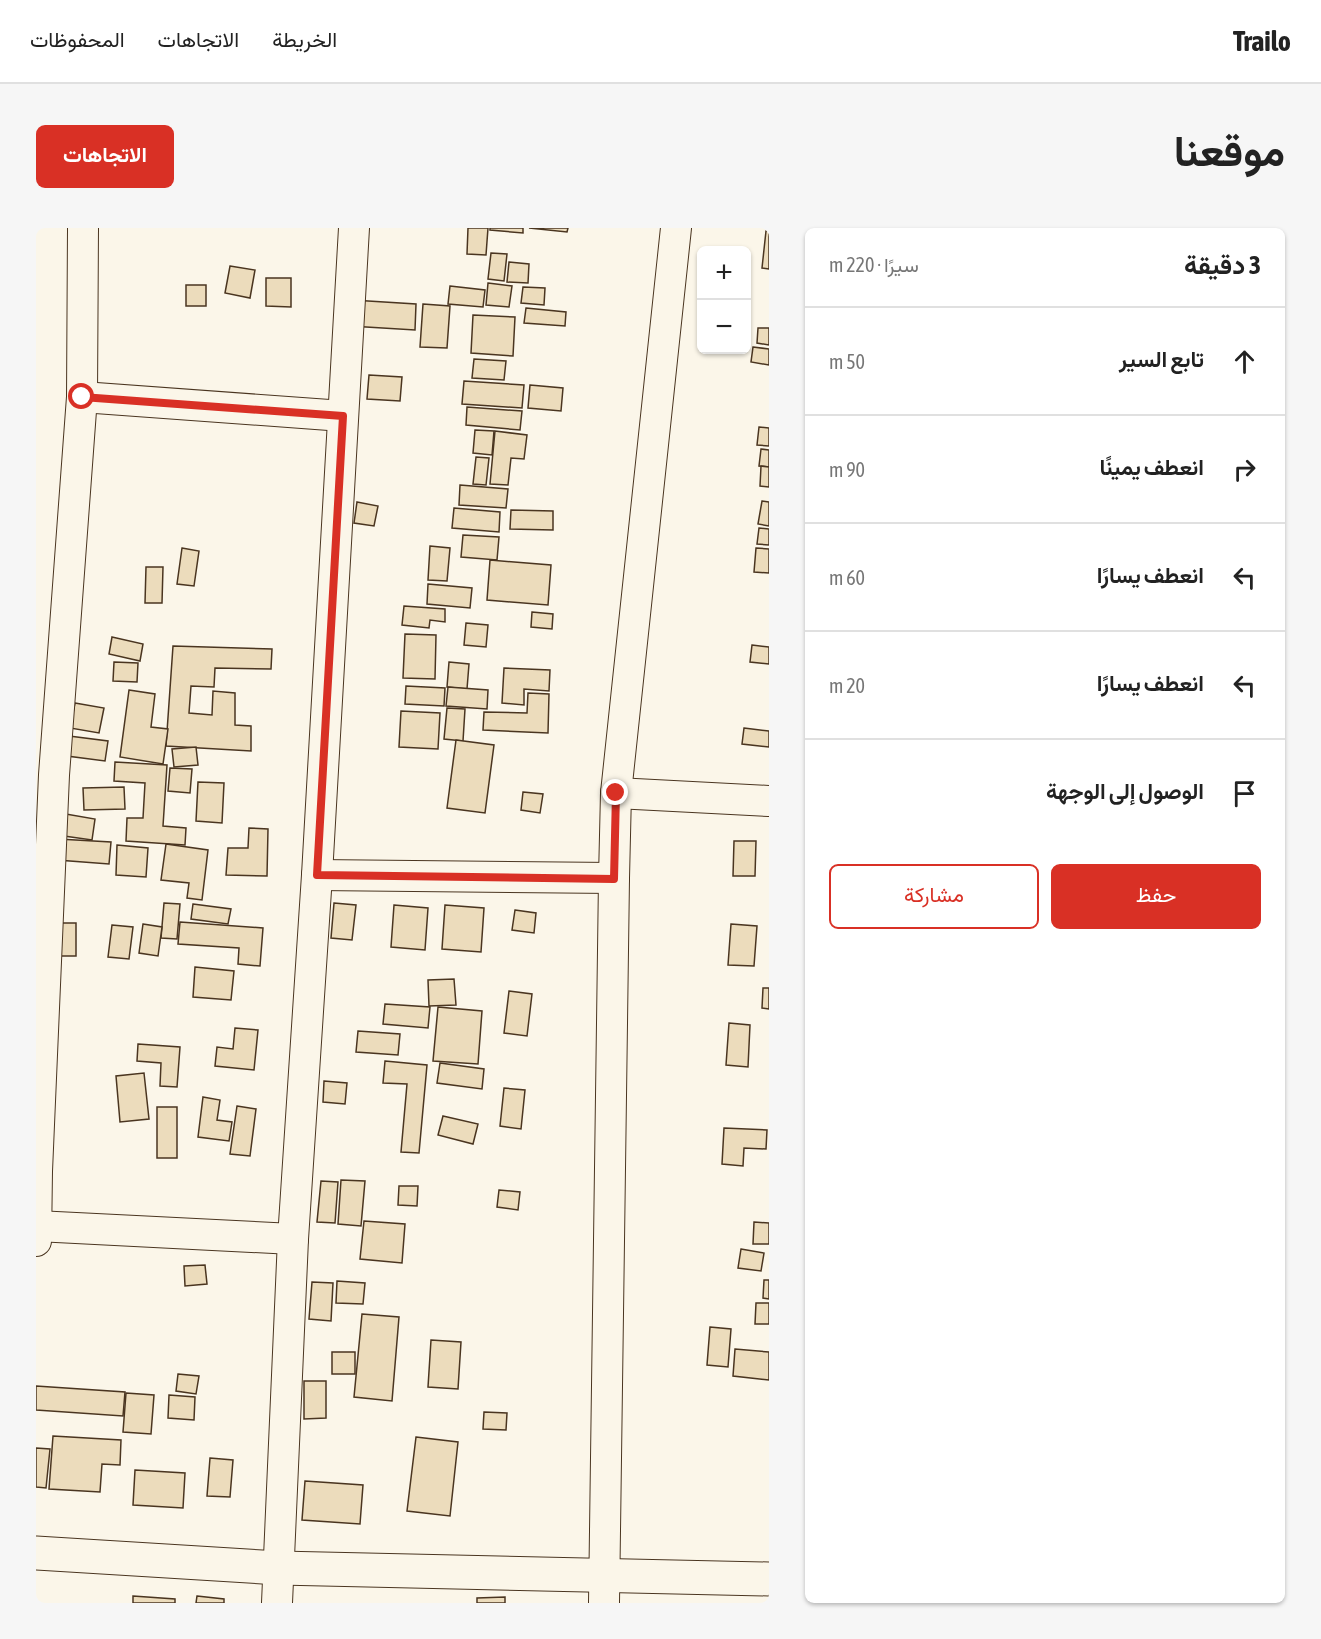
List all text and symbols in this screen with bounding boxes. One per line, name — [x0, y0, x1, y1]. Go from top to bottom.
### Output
text: Trailo — [1233, 25, 1291, 57]
text: المحفوظات — [30, 27, 125, 51]
text: الاتجاهات — [158, 27, 239, 51]
text: الخريطة — [272, 27, 337, 51]
button: الاتجاهات — [36, 125, 174, 188]
text: موقعنا — [1174, 127, 1285, 175]
map controls — [697, 246, 751, 354]
button: + — [697, 246, 751, 300]
text: 3 دقيقة — [1184, 250, 1261, 280]
text: سيرًا · 220 m — [829, 253, 919, 276]
button: − — [697, 300, 751, 354]
icon: ahead — [1228, 345, 1261, 378]
text: تابع السير — [1119, 346, 1204, 372]
text: 50 m — [829, 350, 865, 373]
route start — [68, 383, 94, 409]
icon: right — [1228, 453, 1261, 486]
text: انعطف يمينًا — [1100, 454, 1204, 480]
text: 90 m — [829, 458, 865, 481]
icon: left — [1228, 561, 1261, 594]
text: انعطف يسارًا — [1097, 562, 1204, 588]
text: 60 m — [829, 566, 865, 589]
icon: left — [1228, 669, 1261, 702]
text: انعطف يسارًا — [1097, 670, 1204, 696]
text: 20 m — [829, 674, 865, 697]
icon: arrive — [1228, 777, 1261, 810]
text: الوصول إلى الوجهة — [1046, 778, 1204, 804]
route end — [602, 779, 628, 805]
button: مشاركة — [829, 864, 1039, 929]
button: حفظ — [1051, 864, 1261, 929]

